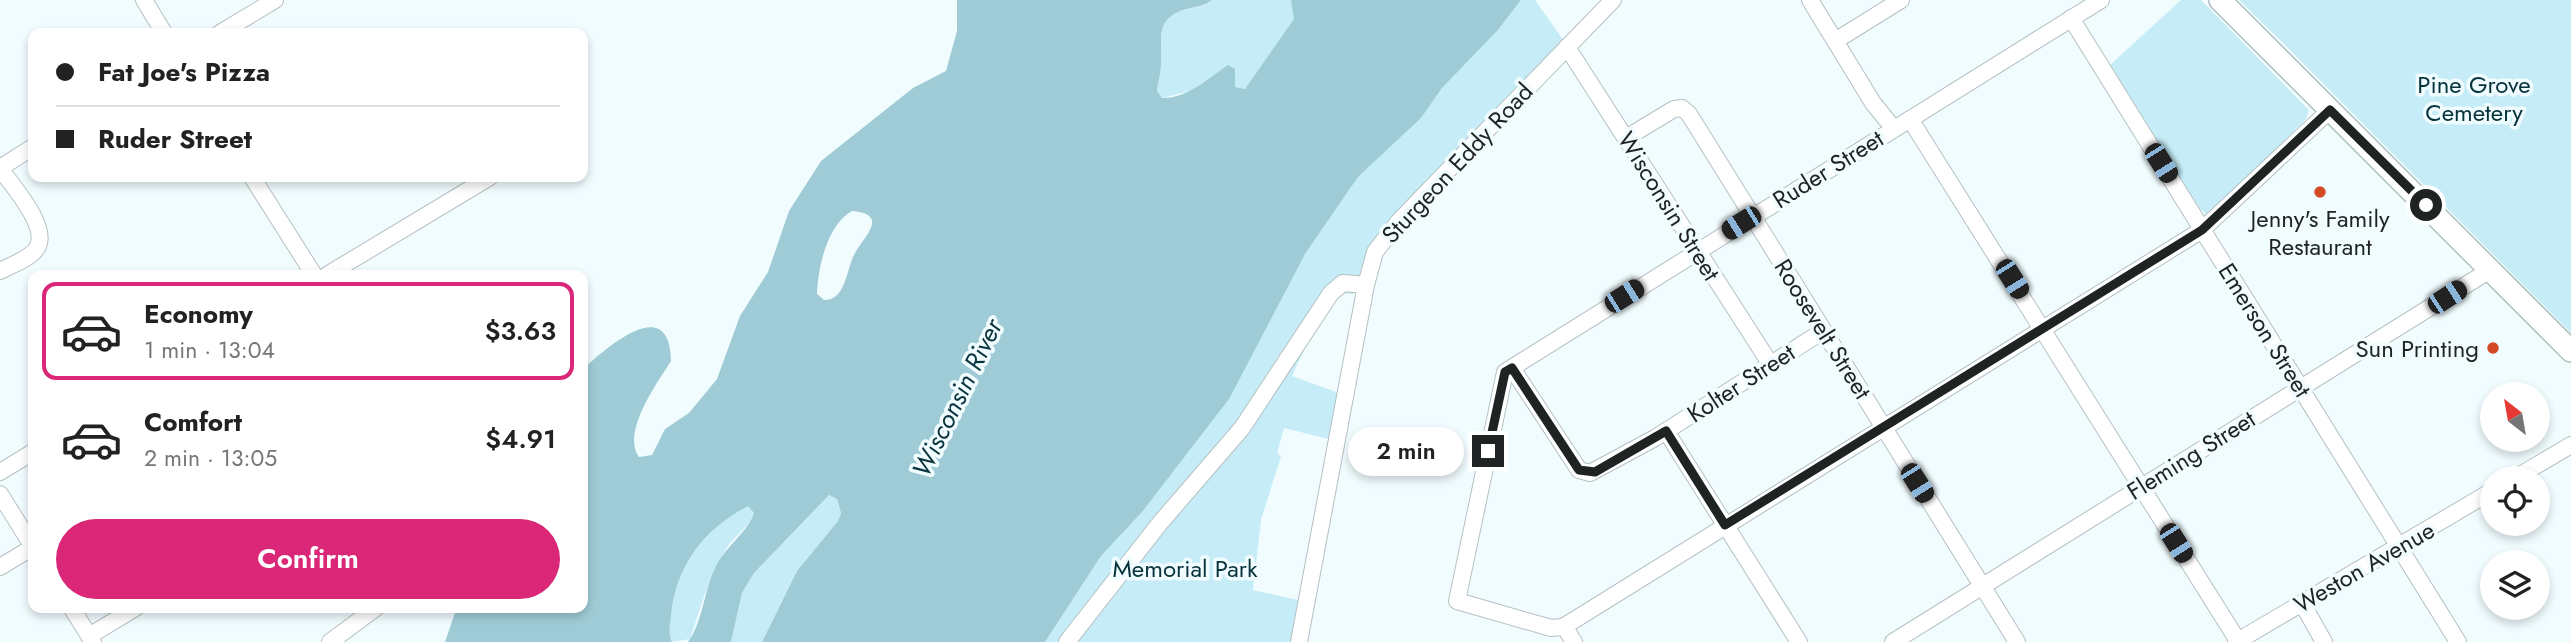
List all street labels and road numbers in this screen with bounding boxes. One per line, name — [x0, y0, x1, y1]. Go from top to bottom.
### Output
street label: Sturgeon Eddy Road — [1373, 75, 1541, 251]
street label: Ruder Street — [1766, 121, 1890, 217]
street label: Wisconsin Street — [1609, 125, 1729, 287]
street label: Roosevelt Street — [1766, 252, 1880, 406]
street label: Emerson Street — [2210, 256, 2320, 404]
street label: Kolter Street — [1680, 335, 1802, 431]
street label: Fleming Street — [2120, 401, 2262, 508]
street label: Weston Avenue — [2287, 513, 2441, 621]

